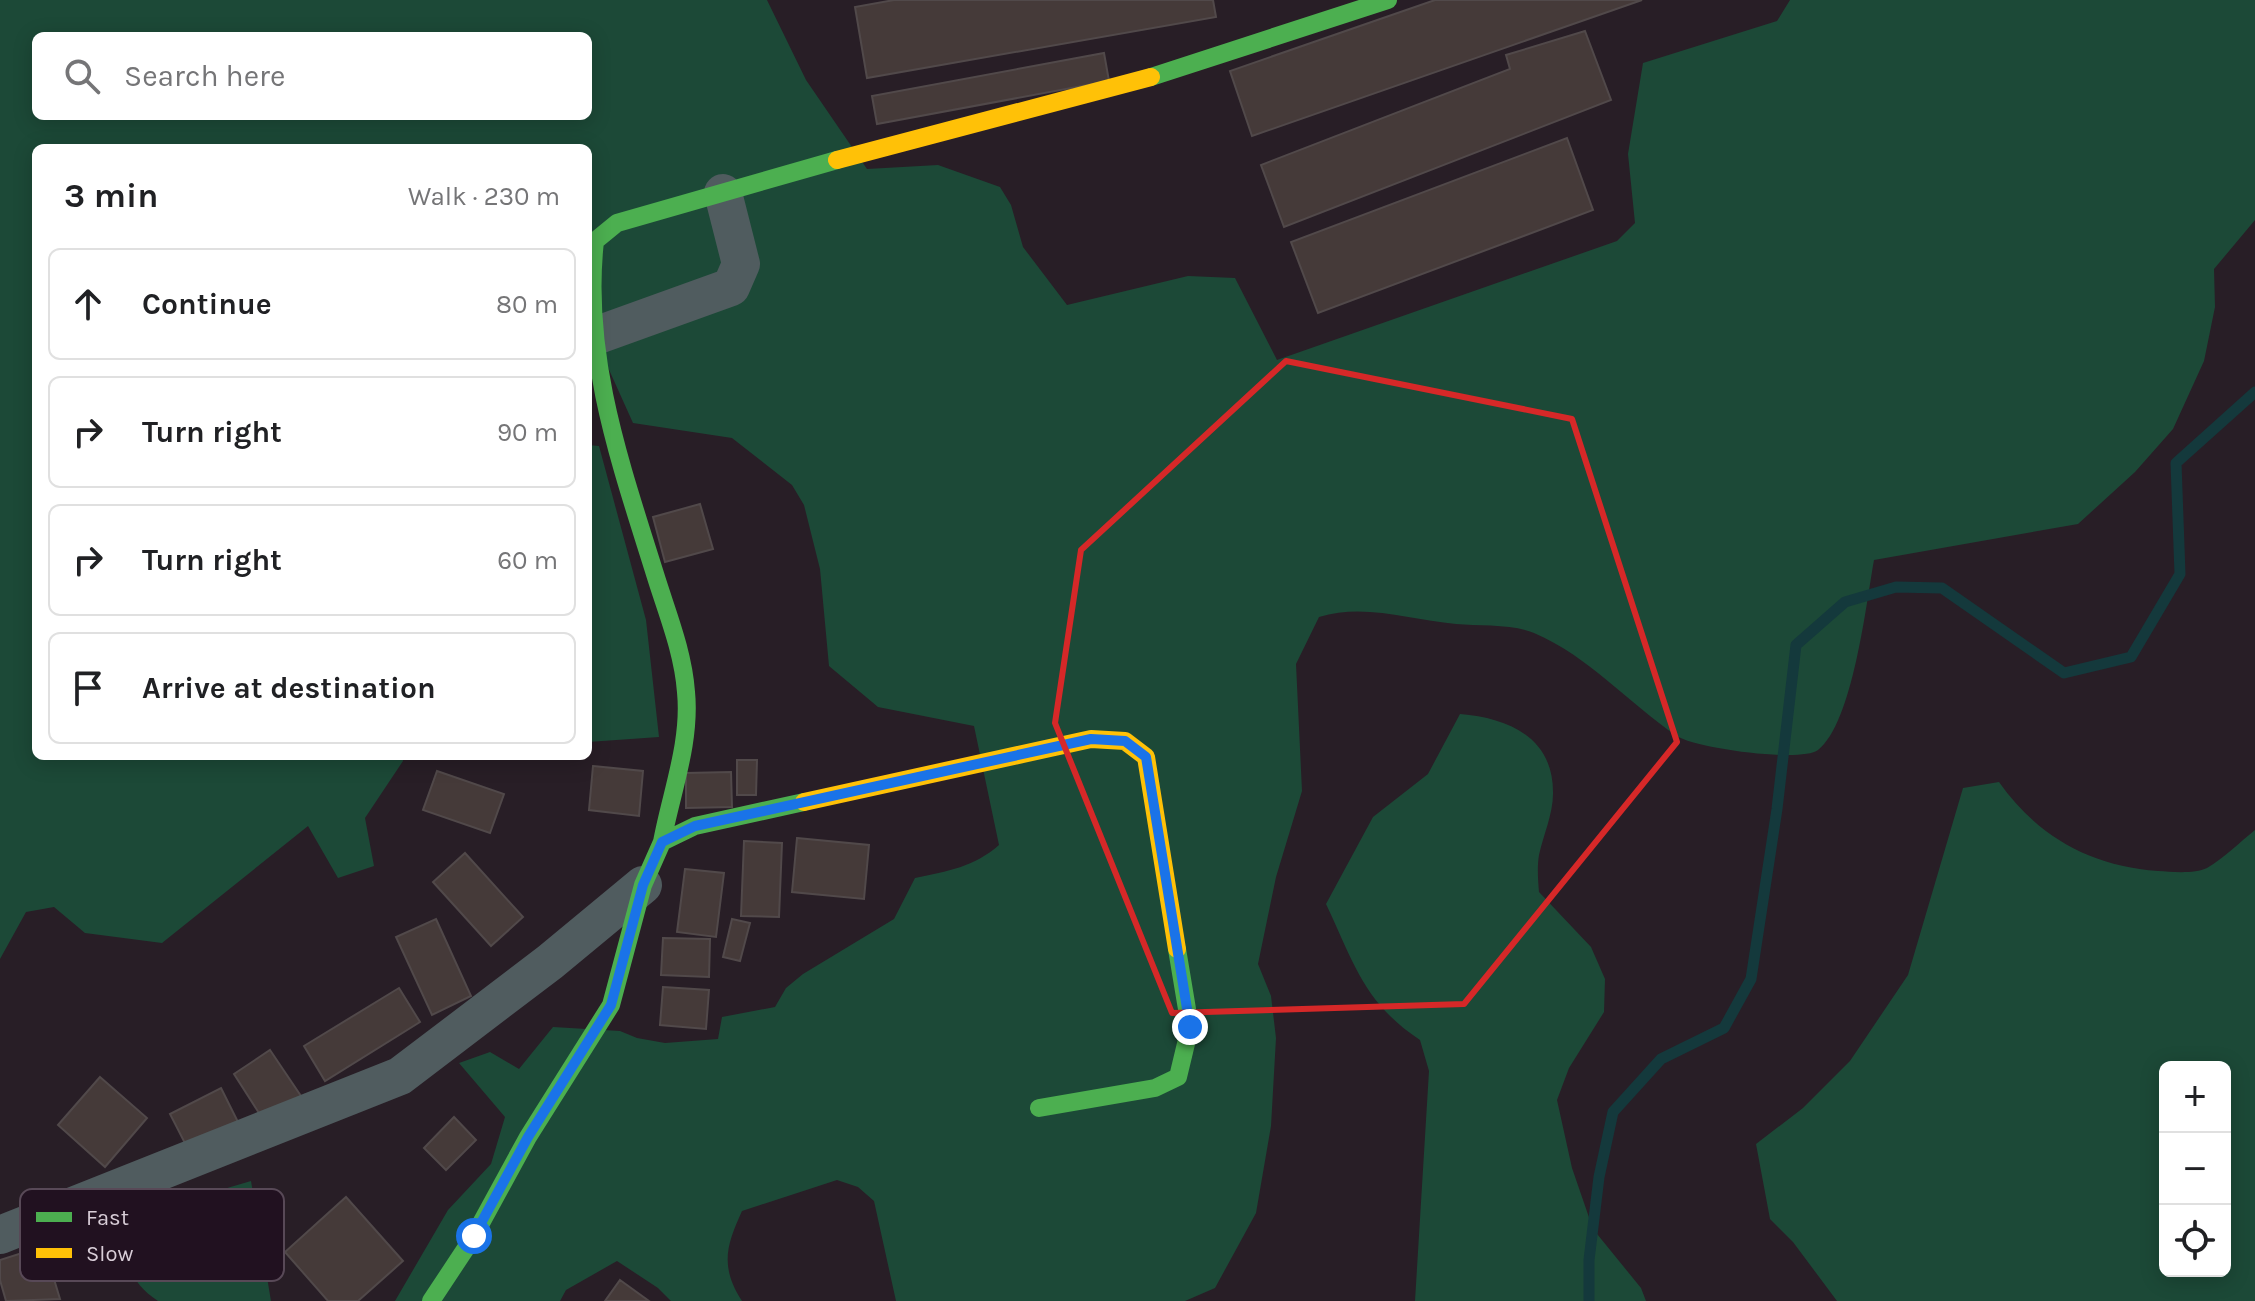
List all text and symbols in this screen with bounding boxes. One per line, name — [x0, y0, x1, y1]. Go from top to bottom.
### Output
search box — [32, 32, 592, 120]
icon: search — [60, 54, 104, 98]
text: Search here — [124, 58, 285, 94]
text: 3 min — [64, 176, 158, 216]
text: Walk · 230 m — [408, 181, 560, 212]
icon: ahead — [66, 282, 110, 326]
text: Continue — [142, 286, 272, 322]
text: 80 m — [496, 289, 558, 320]
icon: right — [66, 410, 110, 454]
text: Turn right — [142, 414, 282, 450]
text: 90 m — [497, 417, 558, 448]
icon: right — [66, 538, 110, 582]
text: Turn right — [142, 542, 282, 578]
text: 60 m — [497, 545, 558, 576]
icon: arrive — [66, 666, 110, 710]
text: Arrive at destination — [142, 670, 436, 706]
route end — [1172, 1009, 1208, 1045]
map controls — [2159, 1061, 2231, 1277]
button: + — [2159, 1061, 2231, 1133]
button: − — [2159, 1133, 2231, 1205]
legend — [20, 1189, 284, 1281]
text: Fast — [86, 1205, 129, 1231]
button: locate — [2159, 1205, 2231, 1277]
route start — [456, 1218, 492, 1254]
text: Slow — [86, 1241, 133, 1267]

